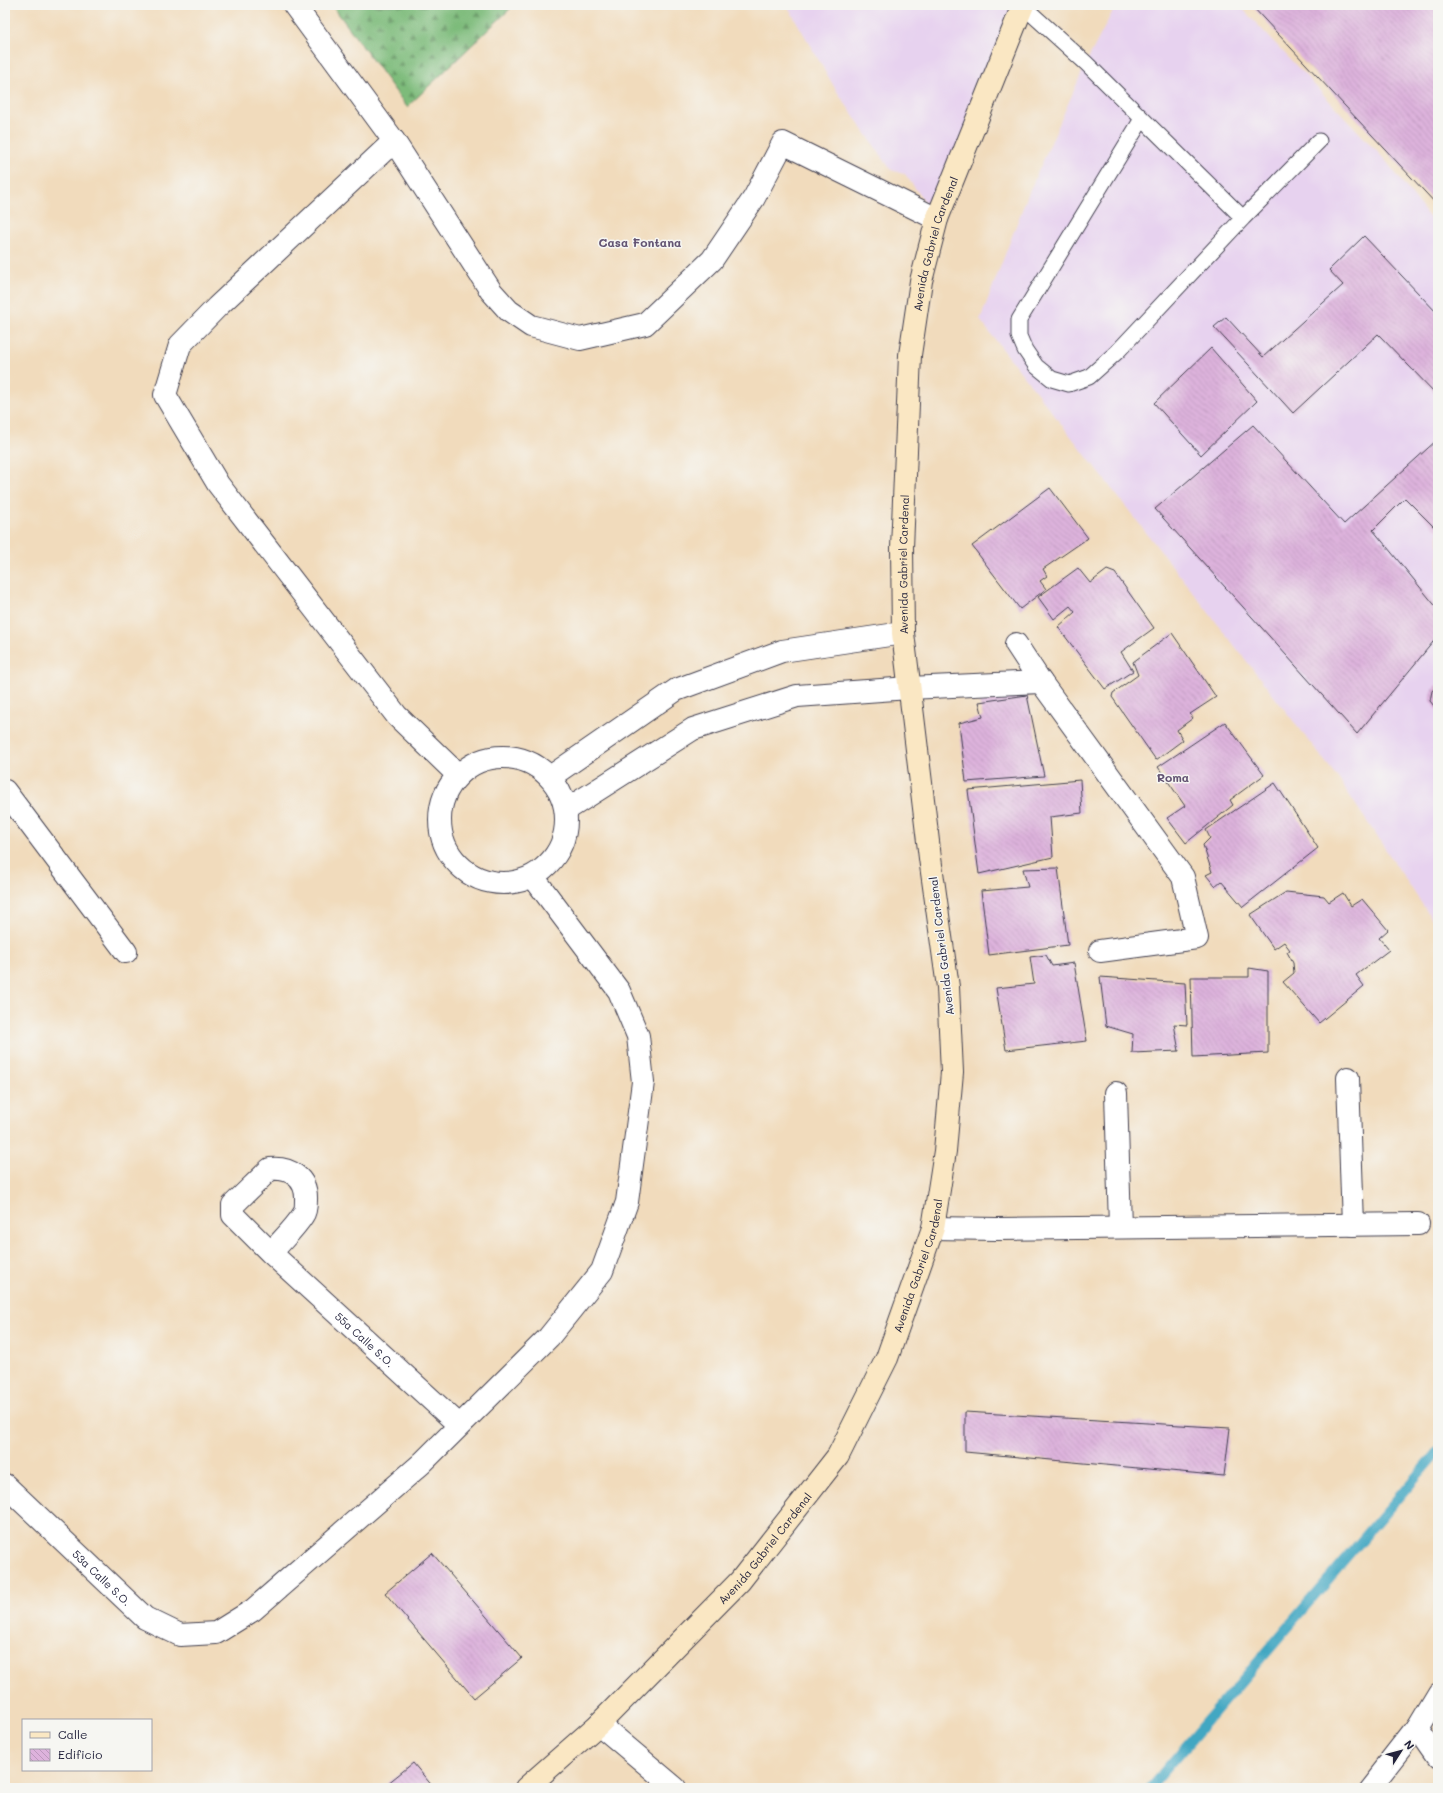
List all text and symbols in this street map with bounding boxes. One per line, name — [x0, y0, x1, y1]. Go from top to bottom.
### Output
street label: Avenida Gabriel Cardenal — [909, 174, 961, 312]
district label: Casa Fontana — [599, 234, 681, 250]
street label: Avenida Gabriel Cardenal — [894, 494, 912, 634]
district label: Roma — [1157, 769, 1189, 785]
street label: Avenida Gabriel Cardenal — [925, 876, 957, 1016]
street label: Avenida Gabriel Cardenal — [889, 1197, 945, 1334]
street label: 55a Calle S.O. — [332, 1308, 398, 1370]
street label: Avenida Gabriel Cardenal — [714, 1489, 814, 1607]
street label: 53a Calle S.O. — [70, 1546, 135, 1609]
legend — [22, 1719, 152, 1771]
text: Calle — [58, 1726, 88, 1742]
north arrow — [1381, 1731, 1421, 1771]
text: N — [1401, 1737, 1418, 1753]
text: Edificio — [58, 1746, 102, 1762]

